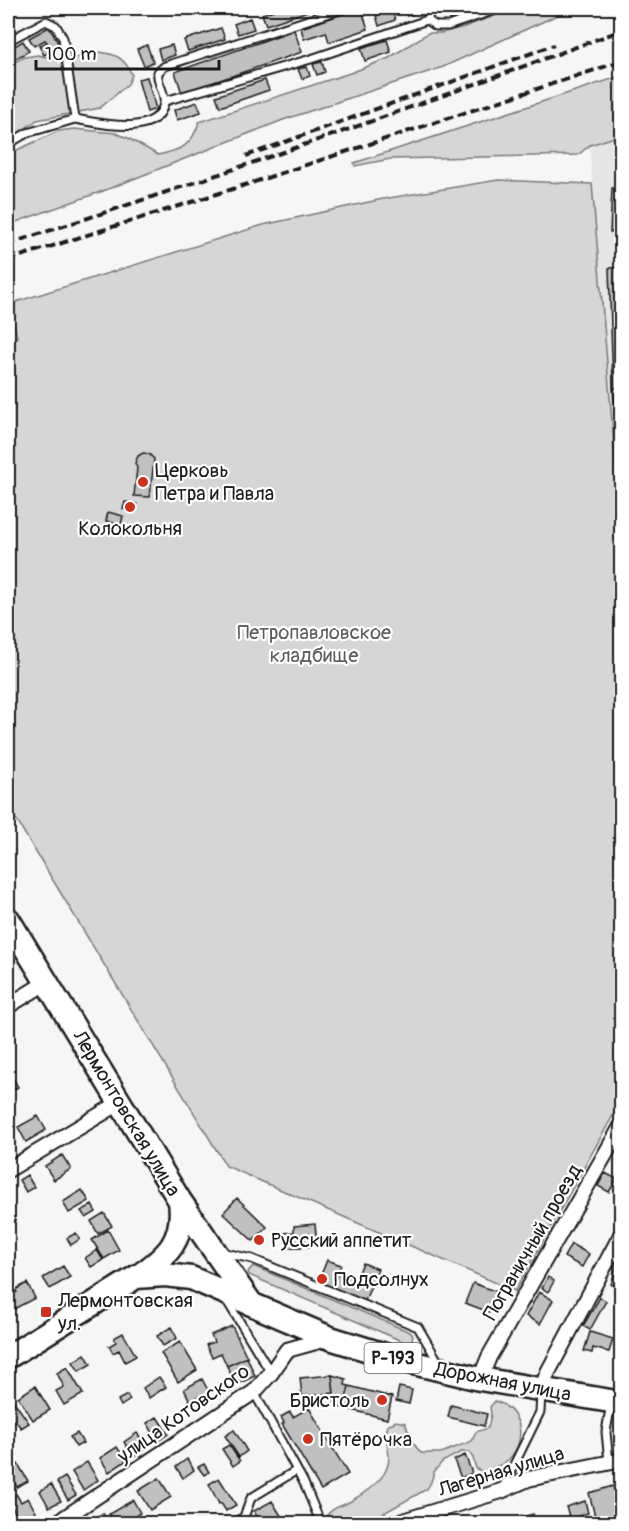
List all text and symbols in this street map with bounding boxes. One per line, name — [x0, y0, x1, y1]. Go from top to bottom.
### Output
scale bar — [36, 33, 219, 71]
text: 100 m — [45, 43, 97, 66]
place label: Церковь Петра и Павла — [155, 458, 274, 506]
marker: Церковь Петра и Павла — [136, 475, 150, 489]
marker: Колокольня — [123, 500, 137, 514]
place label: Колокольня — [78, 516, 182, 541]
park label: Петропавловское кладбище — [237, 620, 391, 668]
street label: Лермонтовская улица — [67, 1025, 186, 1201]
street label: Пограничный проезд — [478, 1160, 587, 1325]
place label: Русский аппетит — [271, 1228, 411, 1253]
marker: Русский аппетит — [252, 1233, 266, 1247]
place label: Подсолнух — [334, 1267, 429, 1292]
marker: Подсолнух — [315, 1272, 329, 1286]
place label: Лермонтовская ул. — [57, 1288, 193, 1336]
marker: Лермонтовская ул. — [39, 1305, 53, 1319]
road number: Р-193 — [364, 1343, 422, 1373]
street label: Дорожная улица — [432, 1356, 573, 1407]
street label: улица Котовского — [112, 1358, 254, 1469]
place label: Бристоль — [289, 1388, 370, 1413]
marker: Бристоль — [375, 1393, 389, 1407]
place label: Пятёрочка — [320, 1427, 412, 1452]
marker: Пятёрочка — [301, 1432, 315, 1446]
street label: Лагерная улица — [434, 1440, 567, 1503]

